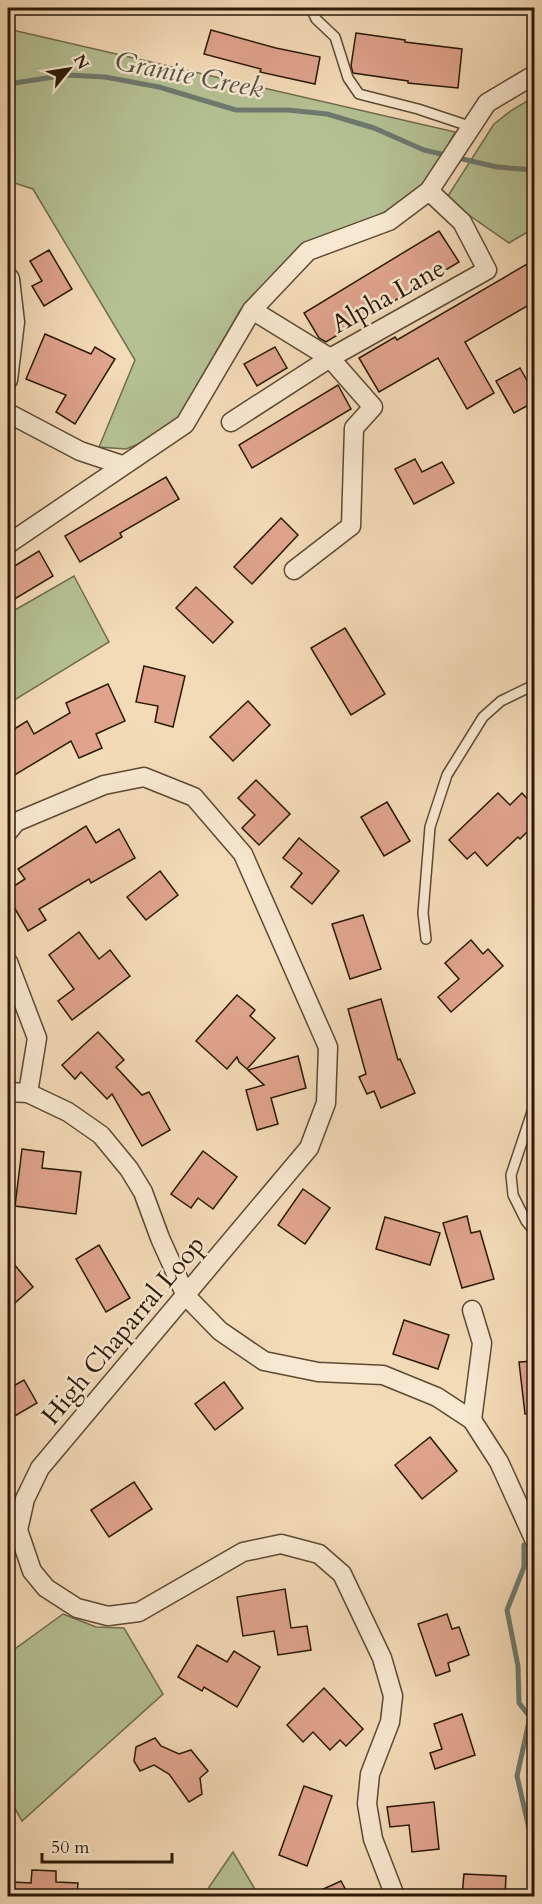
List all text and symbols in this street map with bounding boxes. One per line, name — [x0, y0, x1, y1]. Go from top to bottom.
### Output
north arrow — [39, 39, 99, 99]
water label: Granite Creek — [112, 43, 267, 108]
text: N — [68, 50, 94, 74]
street label: Alpha Lane — [325, 250, 451, 342]
street label: High Chaparral Loop — [33, 1228, 213, 1432]
scale bar — [42, 1826, 172, 1864]
text: 50 m — [51, 1835, 90, 1860]

